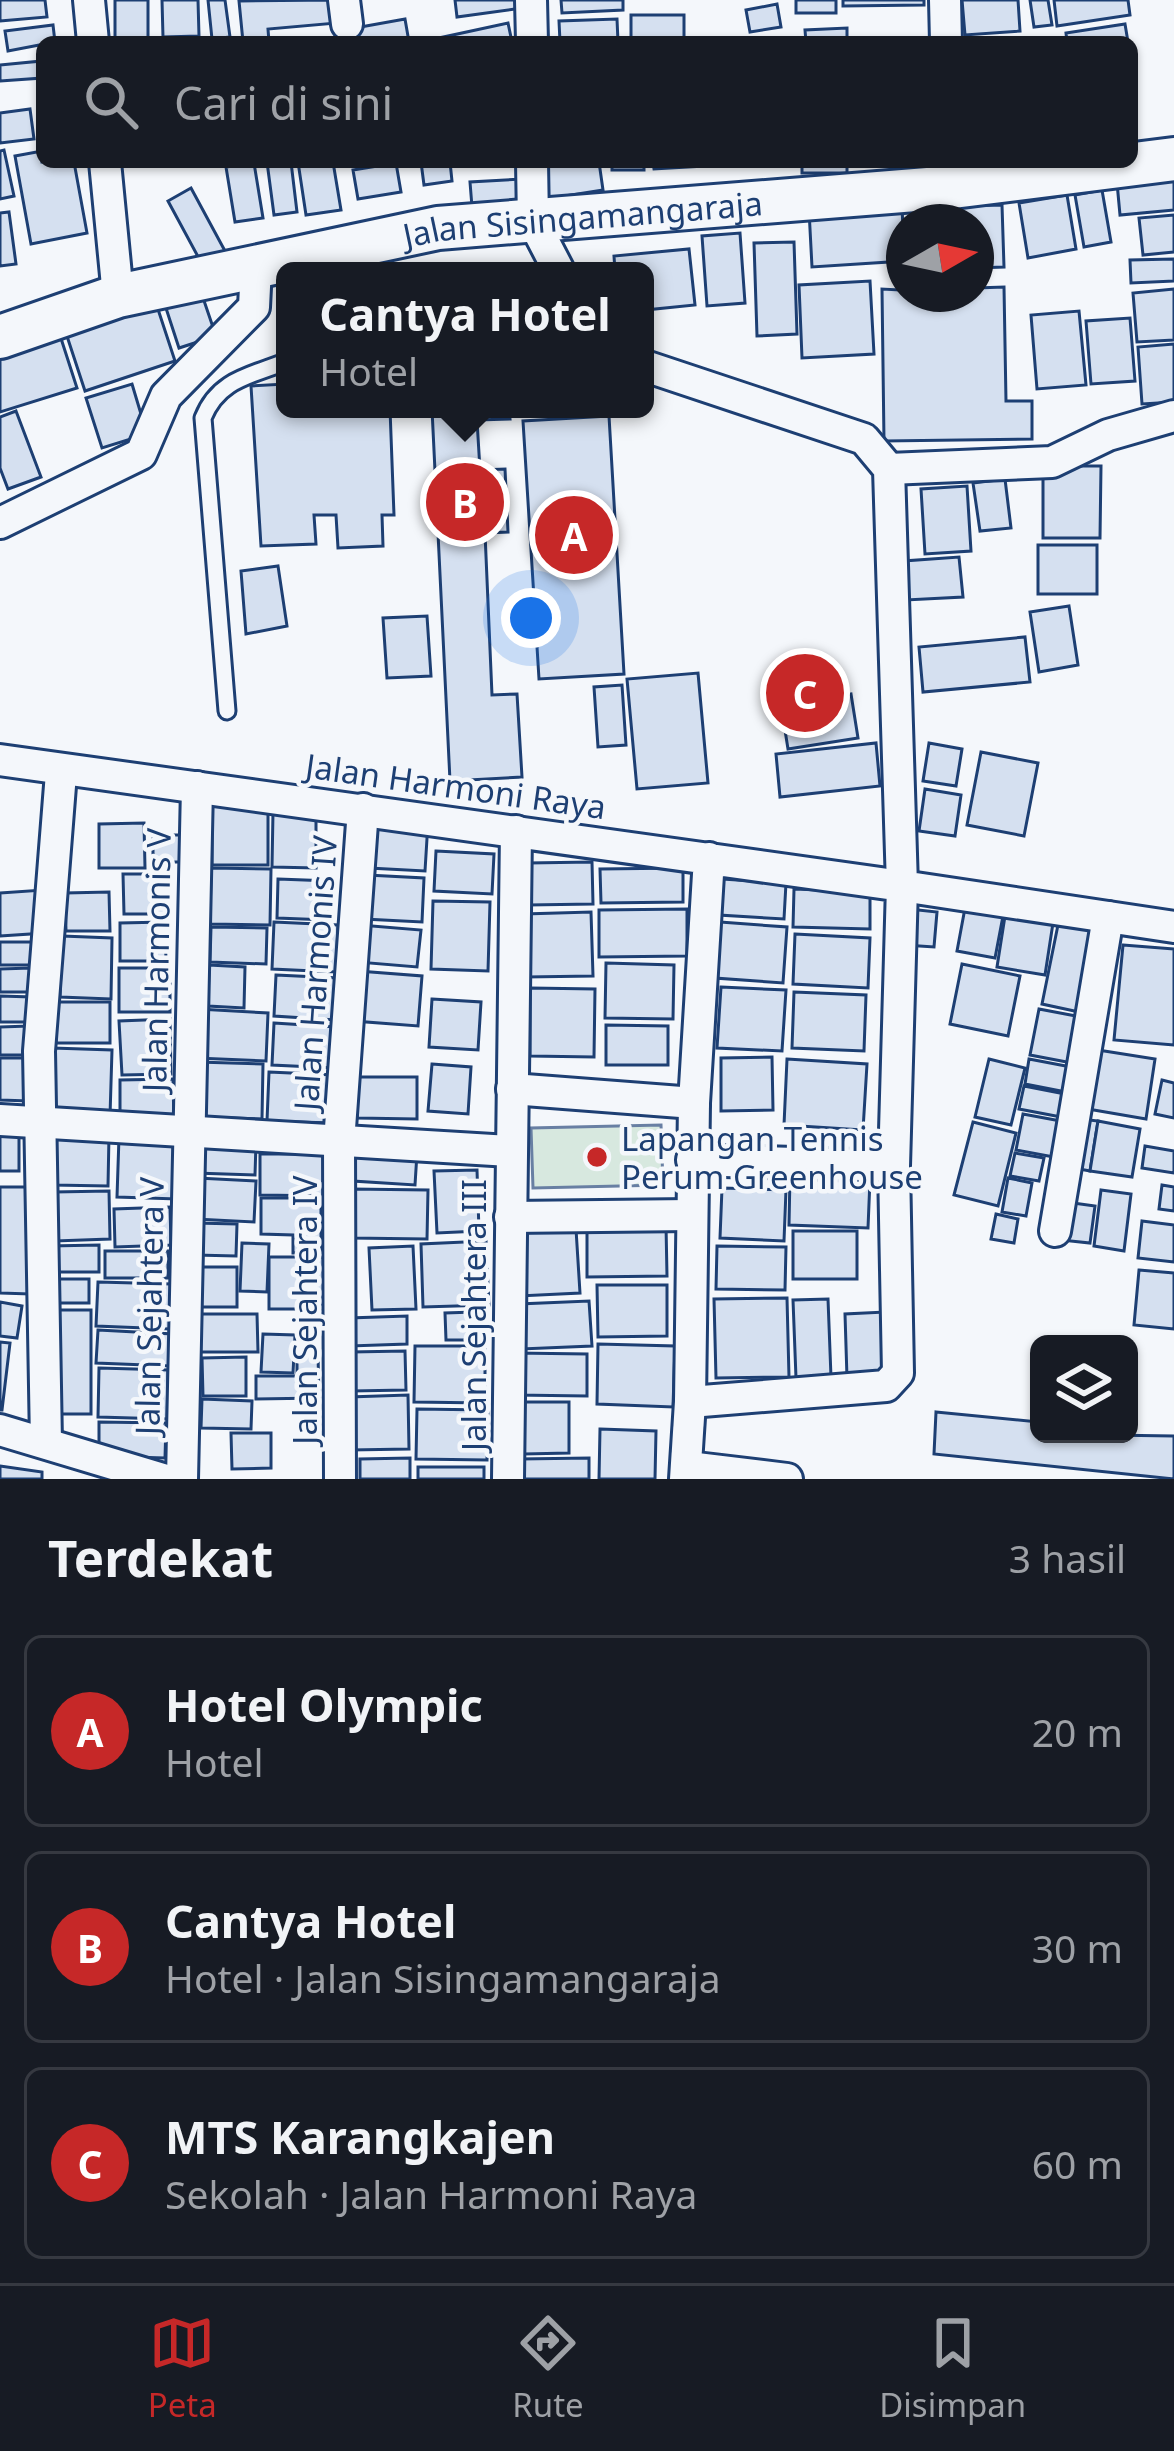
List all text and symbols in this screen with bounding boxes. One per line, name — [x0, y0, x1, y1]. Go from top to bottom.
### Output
search box — [36, 36, 1138, 168]
icon: search — [78, 69, 144, 135]
text: Cari di sini — [174, 72, 393, 133]
street label: Jalan Sisingamangaraja — [396, 180, 764, 258]
north arrow — [886, 204, 994, 312]
popup — [276, 262, 654, 418]
text: Cantya Hotel — [319, 283, 611, 344]
text: Hotel — [319, 344, 418, 397]
pin: B — [426, 457, 504, 547]
pin: A — [535, 490, 613, 580]
your location — [501, 588, 561, 648]
pin: C — [766, 648, 844, 738]
street label: Jalan Harmoni Raya — [300, 742, 609, 829]
street label: Jalan Harmonis V — [131, 827, 181, 1095]
street label: Jalan Harmonis IV — [283, 834, 347, 1115]
place label: Lapangan Tennis Perum Greenhouse — [621, 1116, 923, 1199]
marker: Lapangan Tennis Perum Greenhouse — [584, 1144, 610, 1170]
street label: Jalan Sejahtera IV — [282, 1175, 327, 1448]
street label: Jalan Sejahtera V — [124, 1176, 174, 1438]
street label: Jalan Sejahtera III — [451, 1179, 496, 1454]
map controls — [1030, 1335, 1138, 1443]
button: layers — [1030, 1335, 1138, 1443]
text: Terdekat — [48, 1522, 273, 1592]
text: 3 hasil — [1009, 1531, 1126, 1584]
text: Hotel Olympic — [165, 1674, 483, 1735]
text: A — [77, 1705, 104, 1758]
text: 20 m — [1032, 1705, 1123, 1758]
text: Hotel — [165, 1735, 264, 1788]
text: Cantya Hotel — [165, 1890, 456, 1951]
text: B — [77, 1921, 103, 1974]
text: 30 m — [1032, 1921, 1123, 1974]
text: Hotel · Jalan Sisingamangaraja — [165, 1951, 721, 2004]
text: MTS Karangkajen — [165, 2106, 555, 2167]
text: C — [77, 2137, 103, 2190]
text: 60 m — [1032, 2137, 1123, 2190]
text: Sekolah · Jalan Harmoni Raya — [165, 2167, 697, 2220]
tab: Peta — [148, 2310, 217, 2427]
tab: Rute — [512, 2310, 584, 2427]
tab: Disimpan — [879, 2310, 1026, 2427]

